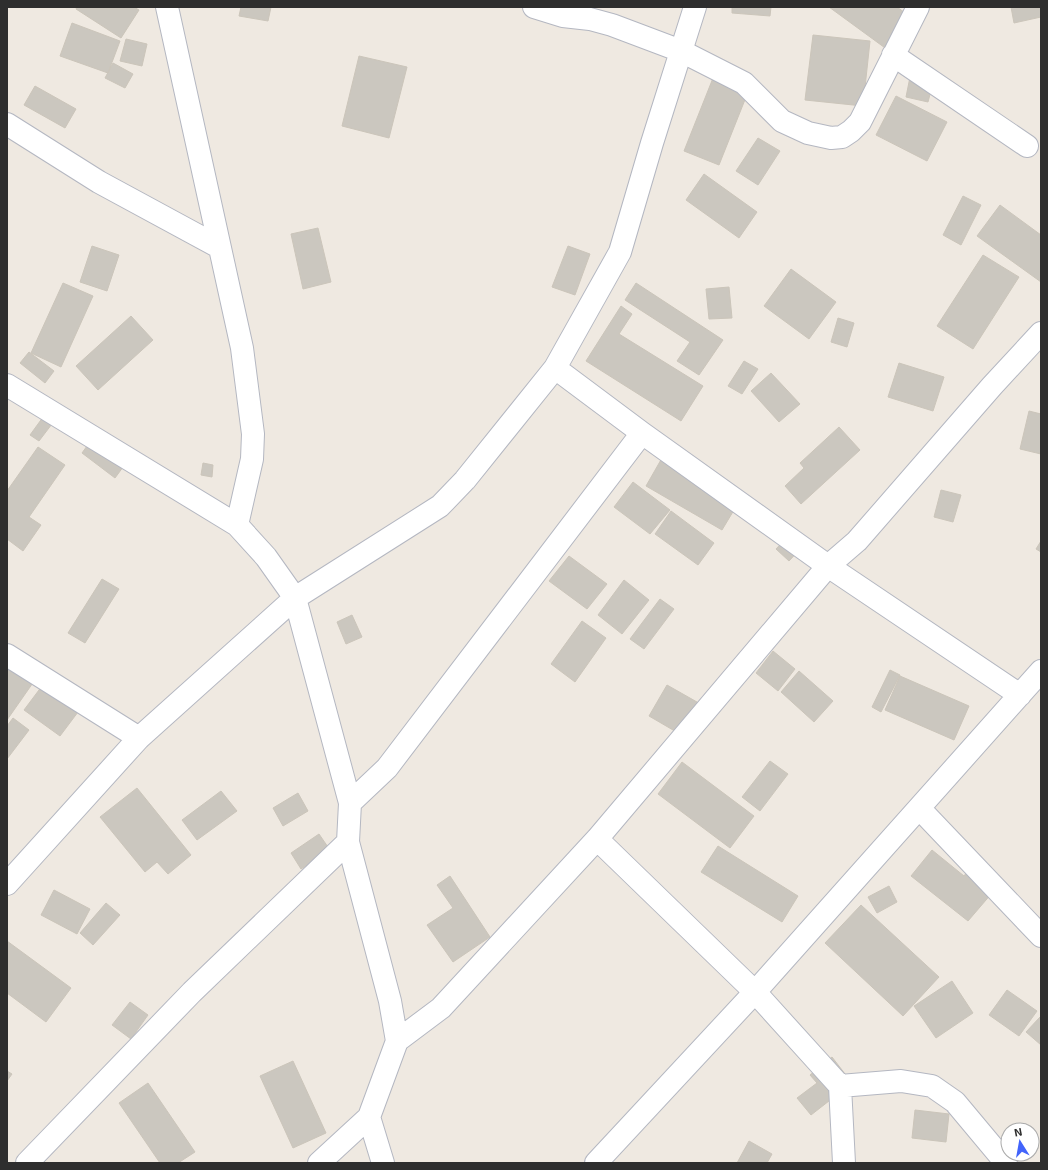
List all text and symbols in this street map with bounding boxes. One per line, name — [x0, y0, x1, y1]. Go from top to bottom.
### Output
north arrow — [1000, 1122, 1040, 1162]
text: N — [1013, 1125, 1023, 1139]

